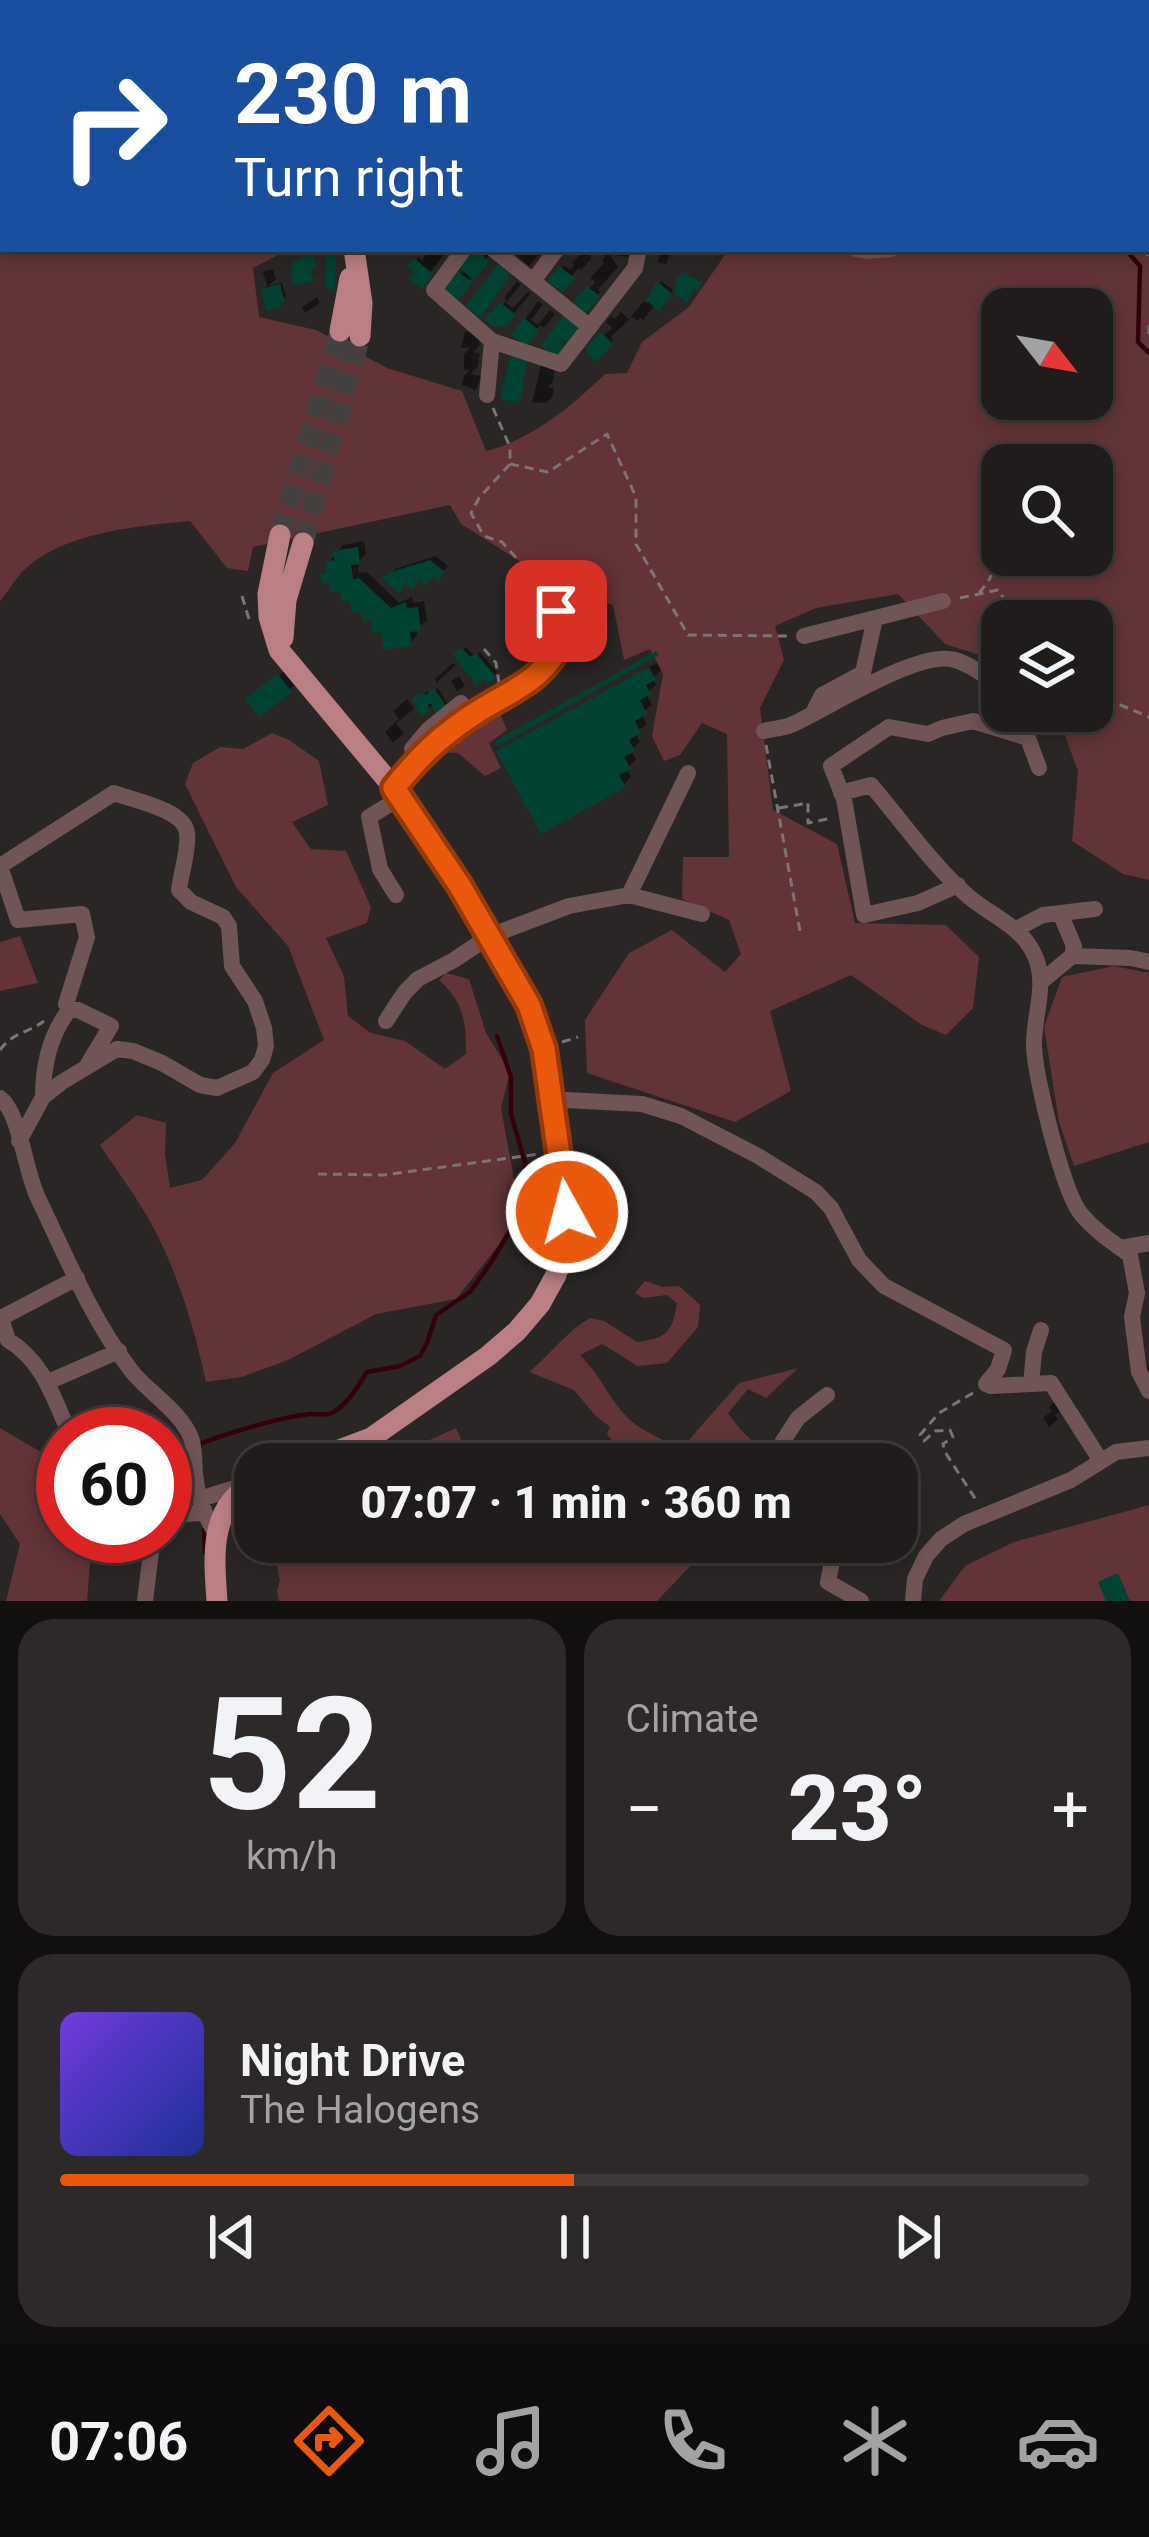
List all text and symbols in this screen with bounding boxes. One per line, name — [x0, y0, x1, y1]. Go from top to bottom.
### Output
text: 230 m — [234, 45, 472, 144]
icon: right — [36, 48, 192, 204]
text: Turn right — [234, 146, 464, 209]
north arrow — [981, 288, 1113, 420]
map controls — [981, 288, 1113, 732]
button: search — [981, 444, 1113, 576]
pin — [505, 560, 607, 662]
icon: arrive — [523, 578, 589, 644]
button: layers — [981, 600, 1113, 732]
position arrow — [504, 1149, 630, 1275]
speed limit sign: 60 — [36, 1407, 192, 1563]
text: 07:07 · 1 min · 360 m — [360, 1476, 792, 1529]
text: 52 — [202, 1663, 381, 1846]
text: Climate — [626, 1696, 759, 1742]
text: 23° — [788, 1757, 927, 1862]
text: − — [626, 1771, 663, 1848]
text: + — [1052, 1771, 1089, 1848]
text: km/h — [246, 1833, 338, 1879]
text: Night Drive — [240, 2034, 465, 2087]
text: The Halogens — [240, 2087, 480, 2133]
icon: previous — [199, 2204, 265, 2270]
icon: pause — [542, 2204, 608, 2270]
icon: next — [885, 2204, 951, 2270]
icon: directions — [287, 2399, 371, 2483]
icon: music — [469, 2399, 553, 2483]
icon: phone — [651, 2399, 735, 2483]
icon: climate — [833, 2399, 917, 2483]
icon: car — [1016, 2399, 1100, 2483]
text: 07:06 — [49, 2410, 188, 2473]

